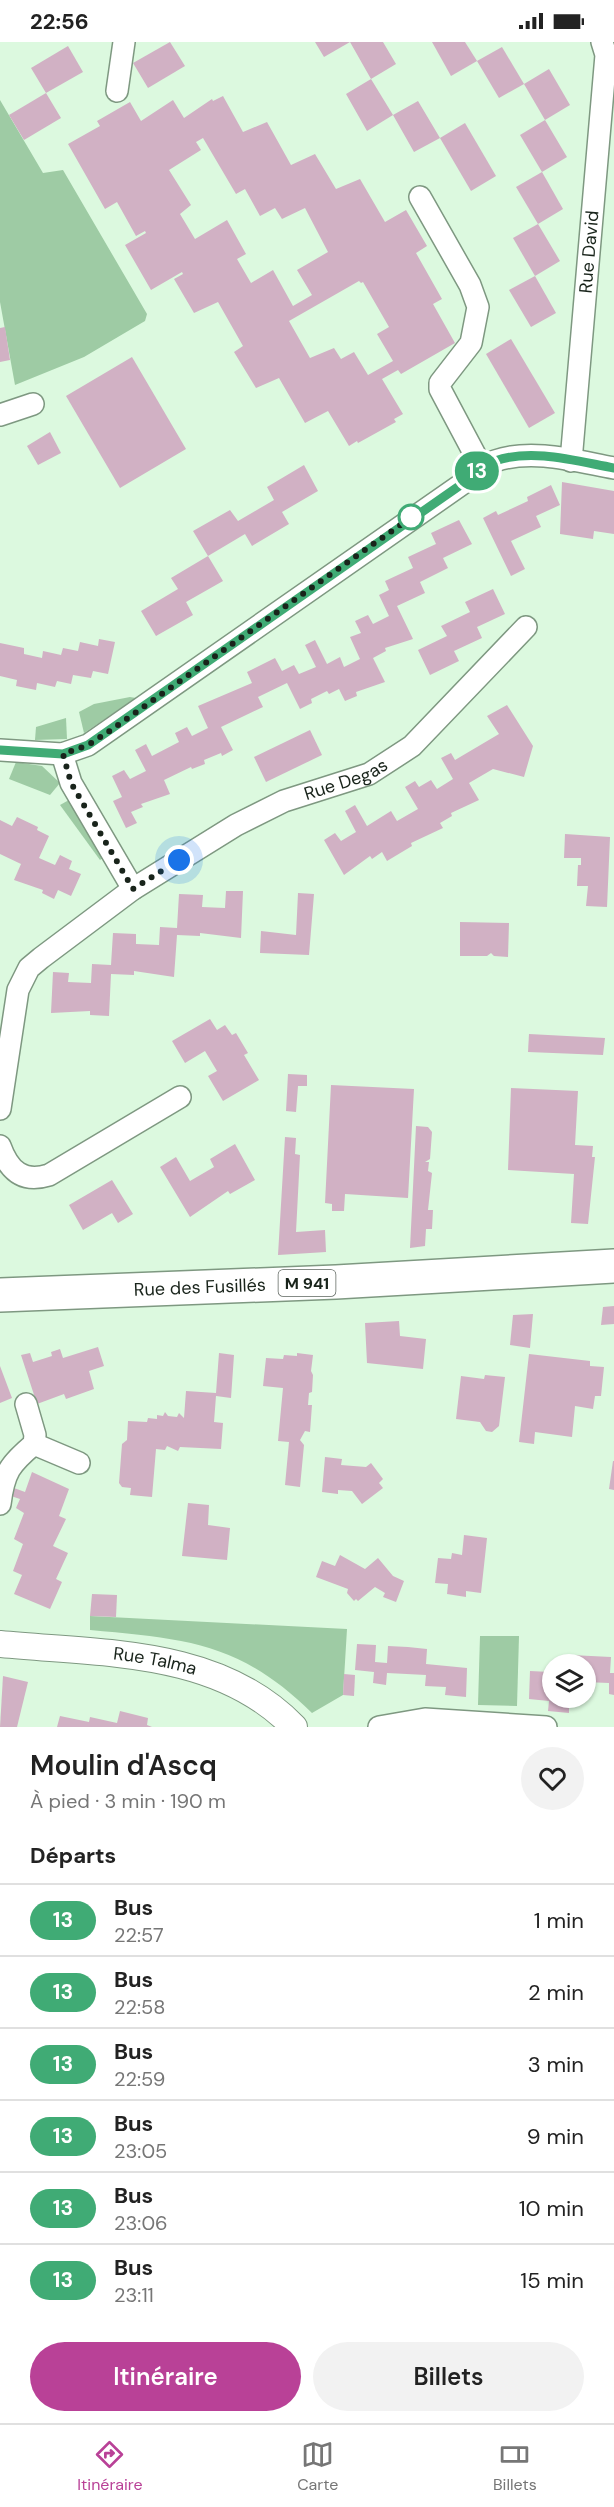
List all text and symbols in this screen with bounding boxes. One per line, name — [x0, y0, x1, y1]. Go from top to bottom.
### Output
text: 22:56 — [30, 7, 89, 36]
street label: Rue David — [574, 209, 605, 294]
line badge: 13 — [450, 452, 504, 490]
text: 13 — [467, 457, 487, 485]
unlabelled marker — [398, 504, 424, 530]
street label: Rue Degas — [301, 753, 392, 806]
your location — [164, 845, 194, 875]
road number: M 941 — [278, 1270, 336, 1296]
street label: Rue des Fusillés — [133, 1273, 266, 1302]
street label: Rue Talma — [112, 1641, 200, 1681]
map controls — [542, 1654, 596, 1708]
button: layers — [542, 1654, 596, 1708]
text: Moulin d'Ascq — [30, 1747, 217, 1784]
button: heart — [521, 1747, 584, 1810]
text: À pied · 3 min · 190 m — [30, 1788, 226, 1814]
text: Départs — [30, 1841, 116, 1870]
text: Bus — [114, 1893, 153, 1922]
text: 13 — [53, 1906, 73, 1934]
text: 1 min — [534, 1906, 584, 1935]
text: 22:57 — [114, 1922, 164, 1948]
text: Bus — [114, 1965, 153, 1994]
text: 13 — [53, 1978, 73, 2006]
text: 2 min — [528, 1978, 584, 2007]
text: 22:58 — [114, 1994, 165, 2020]
text: Bus — [114, 2037, 153, 2066]
text: 13 — [53, 2050, 73, 2078]
text: 3 min — [528, 2050, 584, 2079]
text: 22:59 — [114, 2066, 165, 2092]
text: Bus — [114, 2109, 153, 2138]
text: 13 — [53, 2122, 73, 2150]
text: 9 min — [527, 2122, 584, 2151]
text: 23:05 — [114, 2138, 167, 2164]
text: Bus — [114, 2181, 153, 2210]
text: 13 — [53, 2194, 73, 2222]
text: 10 min — [519, 2194, 584, 2223]
text: 23:06 — [114, 2210, 168, 2236]
text: Bus — [114, 2253, 153, 2282]
text: 13 — [53, 2266, 73, 2294]
text: 15 min — [520, 2266, 584, 2295]
text: 23:11 — [114, 2282, 154, 2308]
button: Itinéraire — [30, 2342, 301, 2411]
button: Billets — [313, 2342, 584, 2411]
tab: Itinéraire — [77, 2438, 143, 2495]
tab: Carte — [297, 2438, 338, 2495]
tab: Billets — [493, 2438, 537, 2495]

